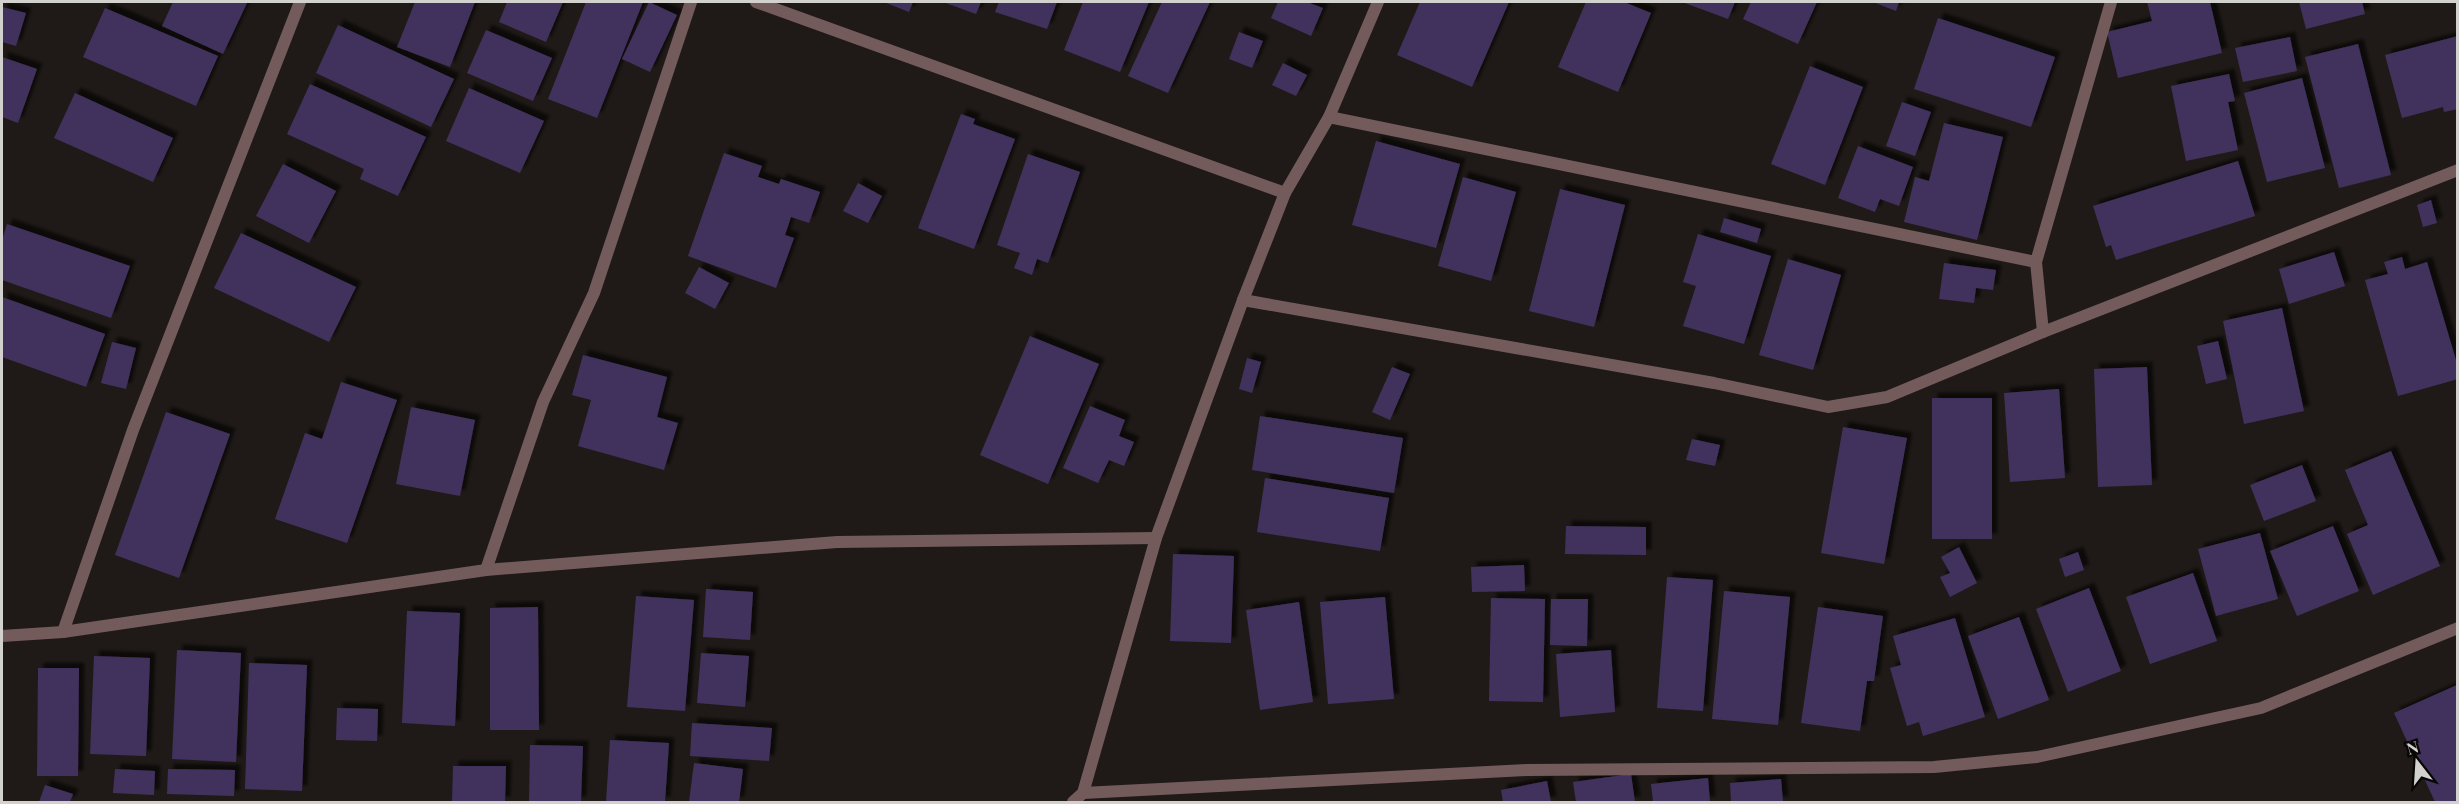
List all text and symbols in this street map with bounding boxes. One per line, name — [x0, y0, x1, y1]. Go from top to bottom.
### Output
north arrow — [2387, 732, 2447, 792]
text: N — [2404, 735, 2421, 759]

